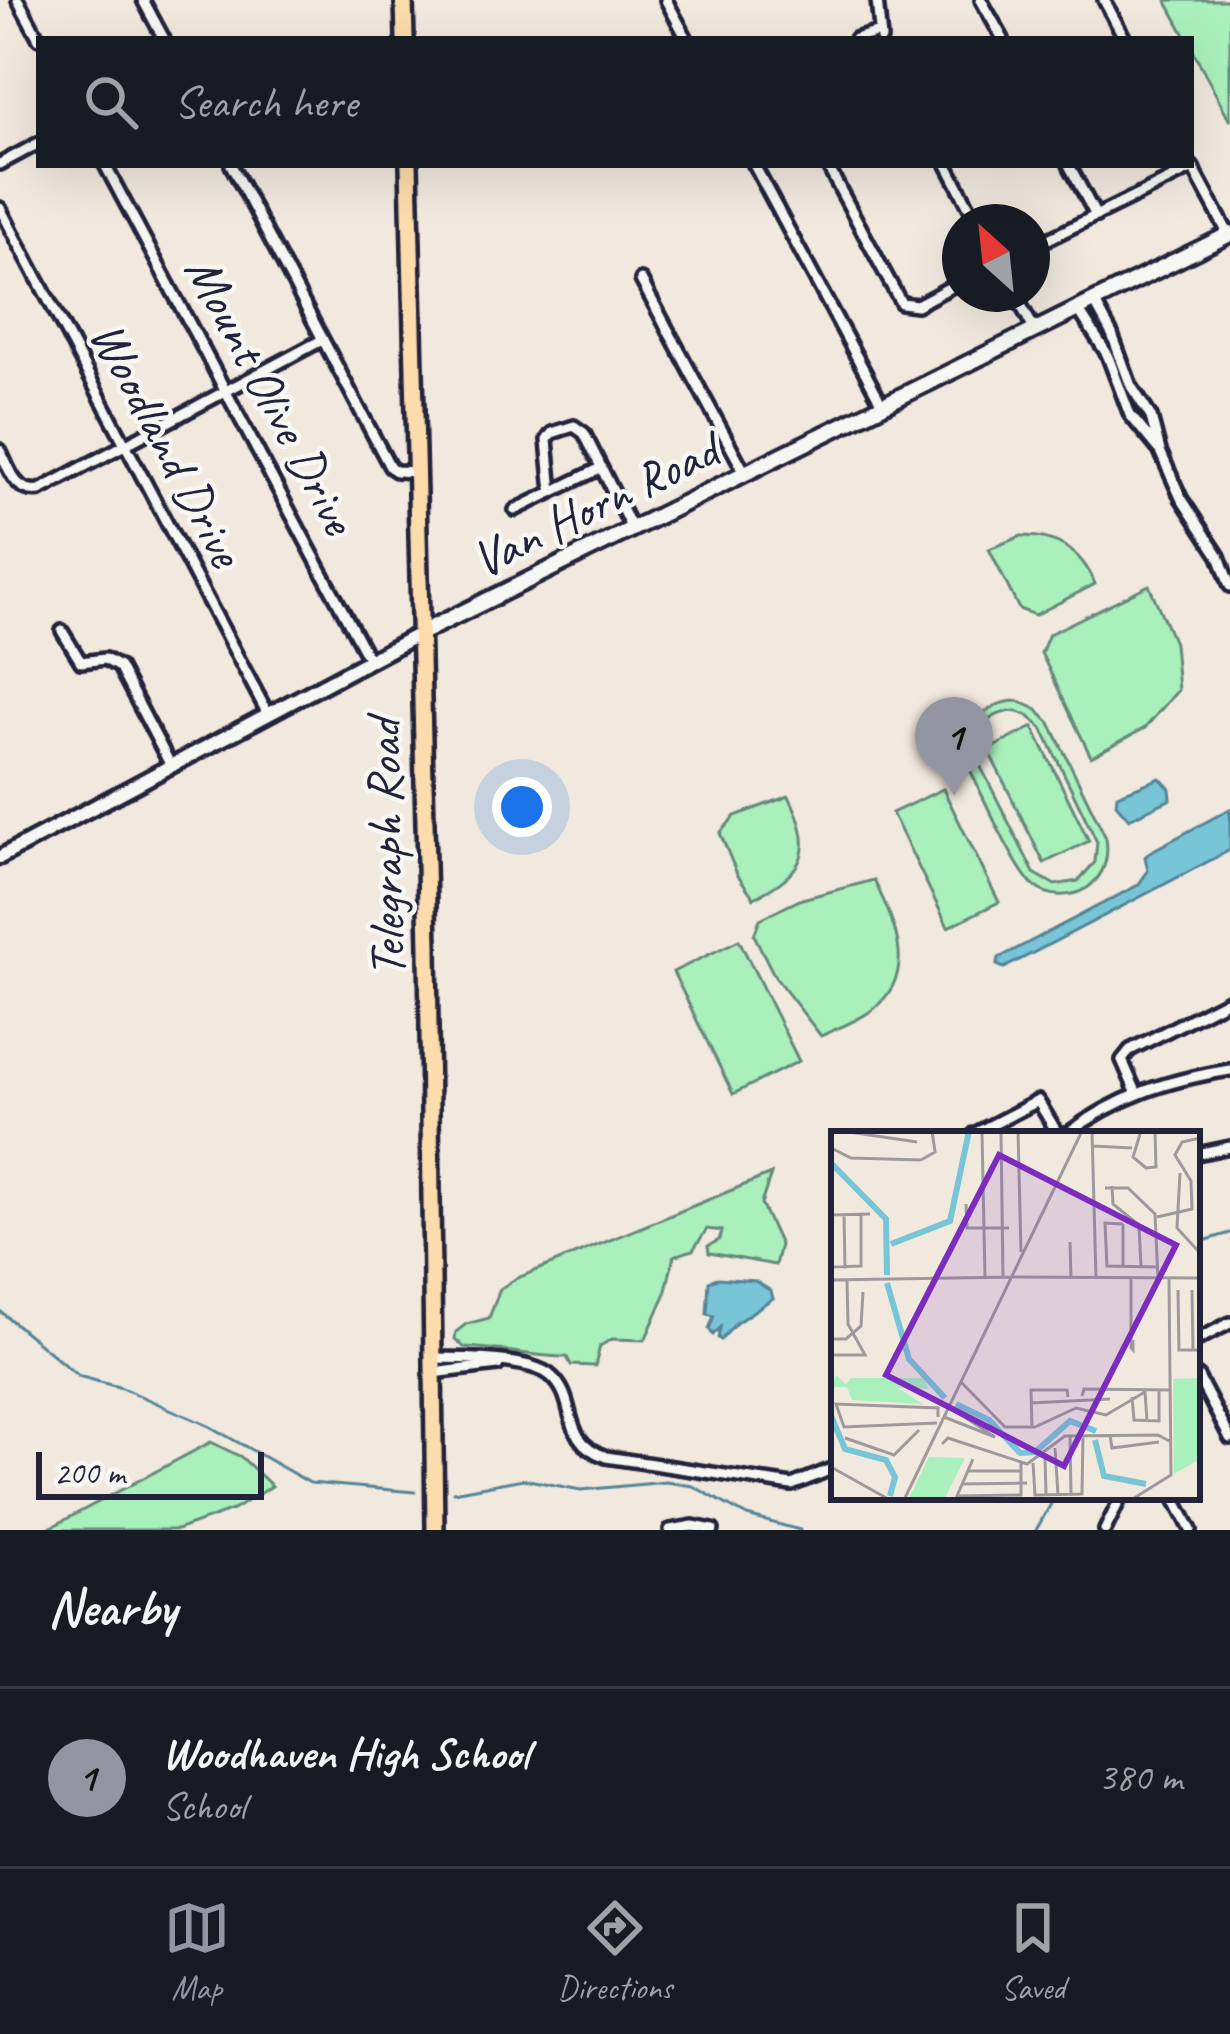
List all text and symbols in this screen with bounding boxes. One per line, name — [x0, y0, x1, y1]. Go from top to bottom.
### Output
search box — [36, 36, 1194, 168]
icon: search — [78, 69, 144, 135]
text: Search here — [174, 74, 357, 131]
north arrow — [942, 204, 1050, 312]
street label: Mount Olive Drive — [171, 244, 373, 548]
street label: Woodland Drive — [76, 310, 260, 580]
street label: Van Horn Road — [461, 415, 734, 592]
pin: 1 — [915, 697, 993, 796]
street label: Telegraph Road — [351, 711, 419, 978]
your location — [492, 777, 552, 837]
inset map — [831, 1131, 1200, 1500]
scale bar — [36, 1446, 264, 1499]
text: 200 m — [54, 1452, 125, 1494]
text: Nearby — [48, 1576, 176, 1640]
text: Woodhaven High School — [162, 1725, 529, 1782]
text: 1 — [78, 1753, 96, 1802]
text: 380 m — [1098, 1753, 1182, 1802]
text: School — [162, 1782, 246, 1831]
tab: Map — [164, 1895, 230, 2009]
tab: Directions — [558, 1895, 672, 2009]
tab: Saved — [1000, 1895, 1066, 2009]

